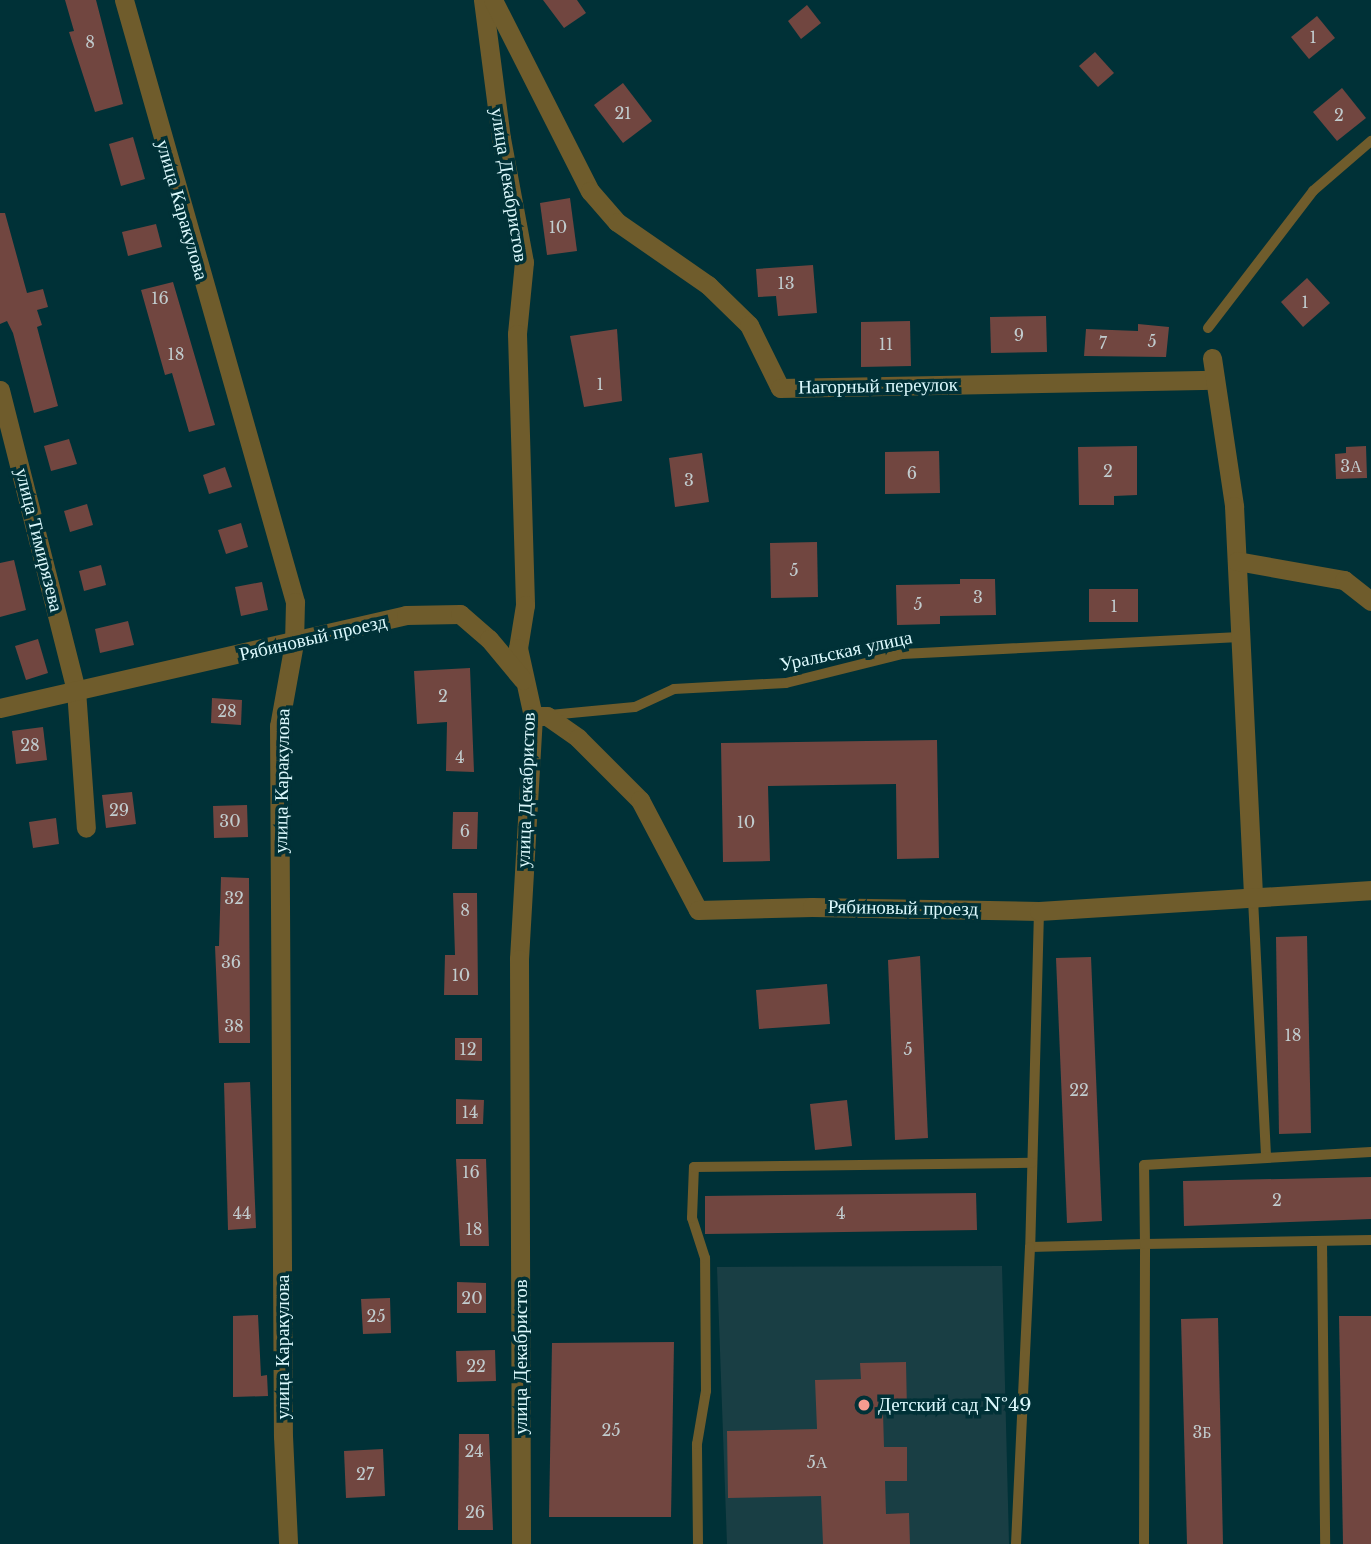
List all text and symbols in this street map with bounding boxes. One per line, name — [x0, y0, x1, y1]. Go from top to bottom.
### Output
house number: 1 — [1309, 27, 1317, 47]
house number: 8 — [85, 32, 95, 52]
house number: 21 — [615, 103, 631, 123]
house number: 2 — [1334, 105, 1344, 125]
street label: улица Декабристов — [486, 106, 532, 264]
street label: улица Каракулова — [151, 137, 213, 283]
house number: 10 — [549, 217, 567, 237]
house number: 13 — [778, 273, 794, 293]
house number: 16 — [151, 288, 169, 308]
house number: 1 — [1301, 292, 1309, 312]
house number: 9 — [1014, 325, 1024, 345]
house number: 5 — [1147, 331, 1157, 351]
house number: 7 — [1099, 333, 1107, 353]
house number: 11 — [879, 334, 893, 354]
house number: 18 — [168, 344, 184, 364]
street label: Нагорный переулок — [798, 373, 958, 399]
house number: 1 — [596, 374, 604, 394]
house number: 3А — [1340, 456, 1362, 476]
house number: 2 — [1103, 461, 1113, 481]
house number: 6 — [907, 463, 917, 483]
street label: улица Тимирязева — [10, 466, 68, 614]
house number: 3 — [684, 470, 694, 490]
house number: 5 — [789, 560, 799, 580]
house number: 3 — [973, 587, 983, 607]
house number: 5 — [913, 594, 923, 614]
house number: 1 — [1110, 596, 1118, 616]
street label: Рябиновый проезд — [237, 610, 389, 666]
street label: Уральская улица — [778, 626, 914, 676]
house number: 2 — [438, 686, 448, 706]
house number: 28 — [217, 701, 237, 721]
street label: улица Каракулова — [269, 708, 295, 854]
street label: улица Декабристов — [512, 712, 540, 868]
house number: 28 — [20, 735, 40, 755]
house number: 4 — [455, 747, 465, 767]
house number: 29 — [109, 800, 129, 820]
house number: 30 — [219, 811, 241, 831]
house number: 10 — [737, 812, 755, 832]
house number: 6 — [460, 821, 470, 841]
house number: 32 — [224, 888, 244, 908]
street label: Рябиновый проезд — [828, 895, 978, 921]
house number: 8 — [460, 900, 470, 920]
house number: 36 — [221, 952, 241, 972]
house number: 10 — [452, 965, 470, 985]
house number: 38 — [224, 1016, 244, 1036]
house number: 18 — [1285, 1025, 1301, 1045]
house number: 12 — [460, 1039, 476, 1059]
house number: 5 — [903, 1039, 913, 1059]
house number: 22 — [1069, 1080, 1089, 1100]
house number: 14 — [462, 1102, 478, 1122]
house number: 16 — [462, 1162, 480, 1182]
house number: 2 — [1272, 1190, 1282, 1210]
house number: 44 — [233, 1203, 251, 1223]
house number: 4 — [836, 1203, 846, 1223]
house number: 18 — [466, 1219, 482, 1239]
street label: улица Каракулова — [272, 1275, 294, 1419]
street label: улица Декабристов — [510, 1279, 532, 1435]
house number: 20 — [461, 1288, 483, 1308]
house number: 25 — [367, 1306, 385, 1326]
house number: 22 — [466, 1356, 486, 1376]
place label: Детский сад №49 — [878, 1394, 1032, 1416]
marker: Детский сад №49 — [856, 1397, 872, 1413]
house number: 25 — [602, 1420, 620, 1440]
house number: 3Б — [1192, 1422, 1212, 1442]
house number: 24 — [464, 1441, 484, 1461]
house number: 5А — [807, 1452, 827, 1472]
house number: 27 — [356, 1464, 374, 1484]
house number: 26 — [465, 1502, 485, 1522]

